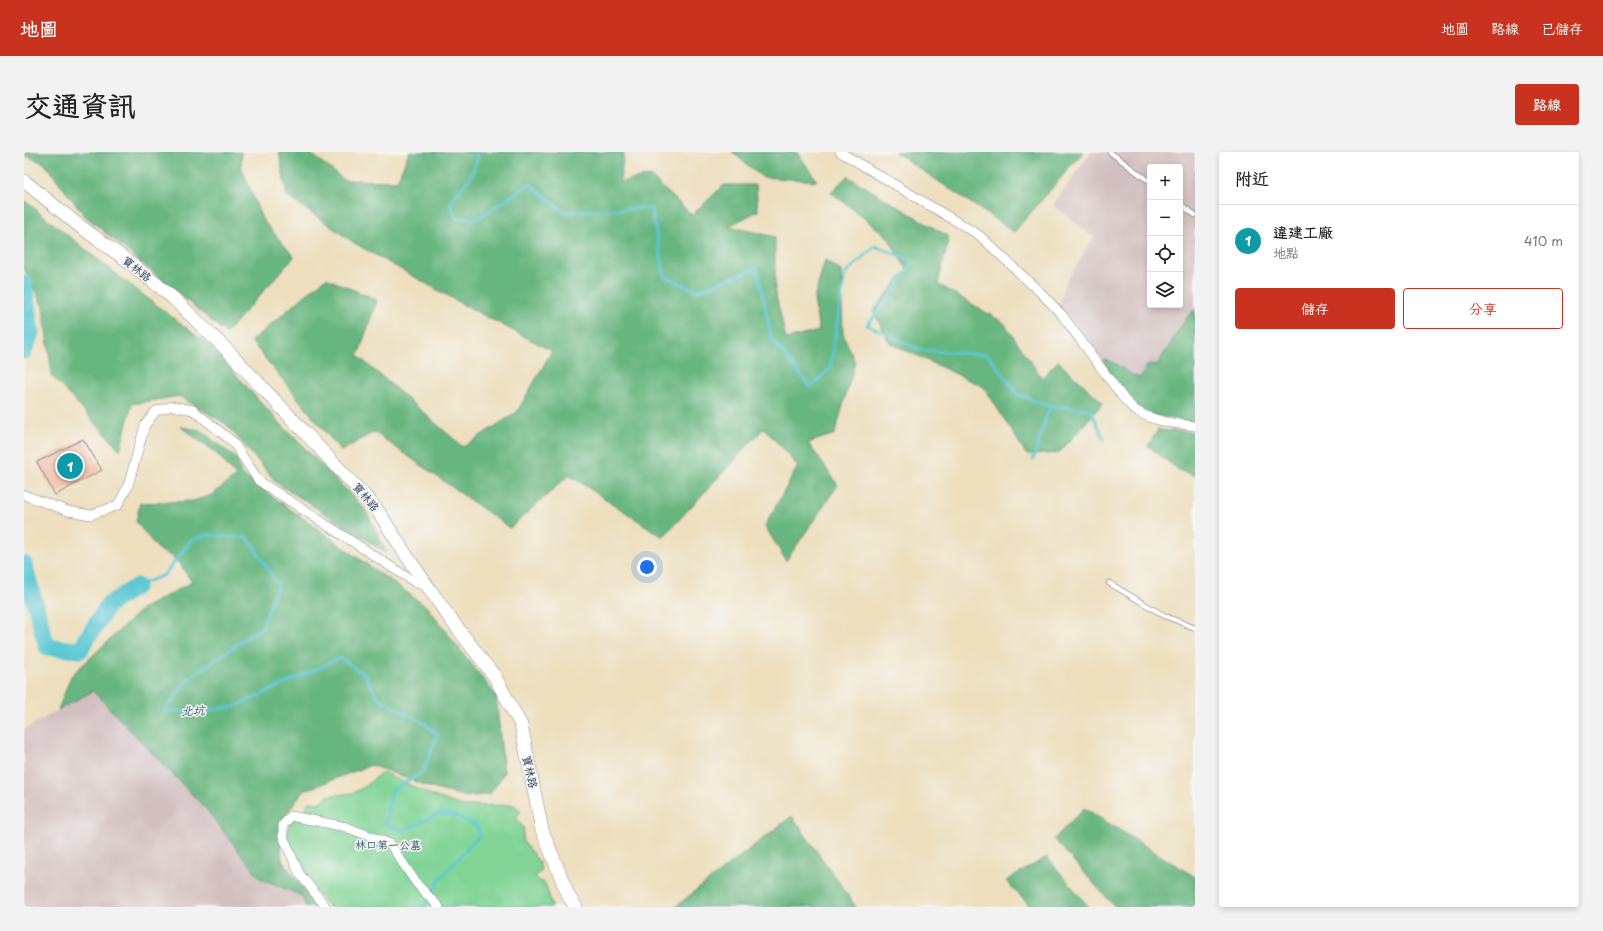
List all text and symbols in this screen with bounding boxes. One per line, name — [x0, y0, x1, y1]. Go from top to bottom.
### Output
text: 地圖 — [20, 14, 58, 42]
text: 地圖 — [1441, 18, 1469, 39]
text: 路線 — [1491, 18, 1519, 39]
text: 已儲存 — [1541, 18, 1583, 39]
text: 交通資訊 — [24, 83, 136, 126]
button: 路線 — [1515, 84, 1579, 125]
map controls — [1147, 164, 1183, 308]
button: + — [1147, 164, 1183, 200]
text: 附近 — [1235, 165, 1269, 191]
button: − — [1147, 200, 1183, 236]
text: 違建工廠 — [1273, 220, 1333, 243]
text: 1 — [1245, 231, 1251, 250]
text: 410 m — [1524, 231, 1563, 250]
button: locate — [1147, 236, 1183, 272]
text: 地點 — [1273, 243, 1299, 262]
street label: 寶林路 — [119, 252, 156, 285]
button: layers — [1147, 272, 1183, 308]
button: 儲存 — [1235, 288, 1395, 329]
button: 分享 — [1403, 288, 1563, 329]
pin: 1 — [57, 451, 83, 481]
street label: 寶林路 — [349, 479, 384, 515]
your location — [637, 557, 657, 577]
water label: 北坑 — [181, 701, 207, 719]
street label: 寶林路 — [518, 754, 542, 790]
park label: 林口第一公墓 — [355, 836, 421, 853]

